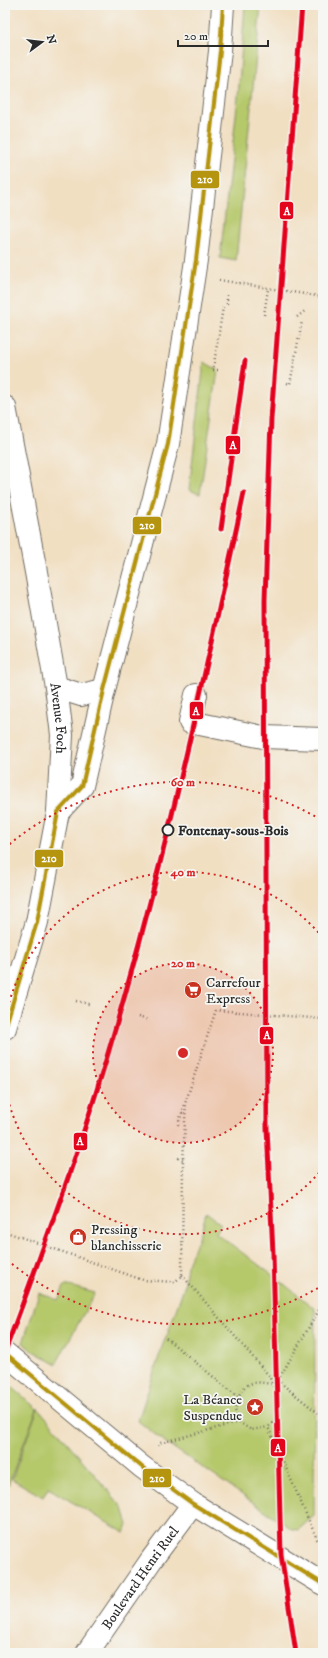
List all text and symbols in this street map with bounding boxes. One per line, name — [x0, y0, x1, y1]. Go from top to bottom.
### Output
north arrow — [22, 22, 62, 62]
scale bar — [178, 22, 268, 48]
text: 20 m — [184, 29, 208, 44]
text: N — [43, 33, 59, 46]
line badge: 210 — [190, 170, 220, 189]
text: 210 — [197, 173, 213, 187]
line badge: A — [279, 201, 294, 220]
text: A — [282, 205, 291, 219]
line badge: A — [225, 435, 241, 455]
text: A — [228, 439, 237, 453]
line badge: 210 — [132, 516, 162, 535]
text: 210 — [139, 519, 155, 533]
street label: Avenue Foch — [45, 681, 70, 755]
line badge: A — [189, 701, 204, 720]
text: A — [191, 705, 200, 719]
text: 60 m — [171, 775, 195, 790]
place label: Fontenay-sous-Bois — [178, 822, 289, 840]
marker: Fontenay-sous-Bois — [161, 823, 175, 837]
line badge: 210 — [34, 849, 64, 868]
text: 210 — [41, 852, 57, 866]
text: 40 m — [170, 865, 195, 880]
text: 20 m — [171, 956, 195, 971]
place label: Carrefour Express — [206, 974, 261, 1008]
supermarket icon: Carrefour Express — [183, 980, 203, 1000]
line badge: A — [259, 1026, 274, 1045]
text: A — [262, 1029, 271, 1043]
centre of rings — [176, 1046, 190, 1060]
line badge: A — [73, 1132, 88, 1151]
text: A — [75, 1135, 84, 1149]
place label: Pressing blanchisserie — [91, 1221, 162, 1255]
shop icon: Pressing blanchisserie — [68, 1227, 88, 1247]
place label: La Béance Suspendue — [183, 1391, 242, 1425]
place icon: La Béance Suspendue — [245, 1397, 265, 1417]
line badge: A — [270, 1438, 286, 1457]
text: A — [273, 1442, 282, 1456]
line badge: 210 — [142, 1468, 172, 1488]
text: 210 — [149, 1472, 165, 1486]
street label: Boulevard Henri Ruel — [98, 1522, 184, 1633]

